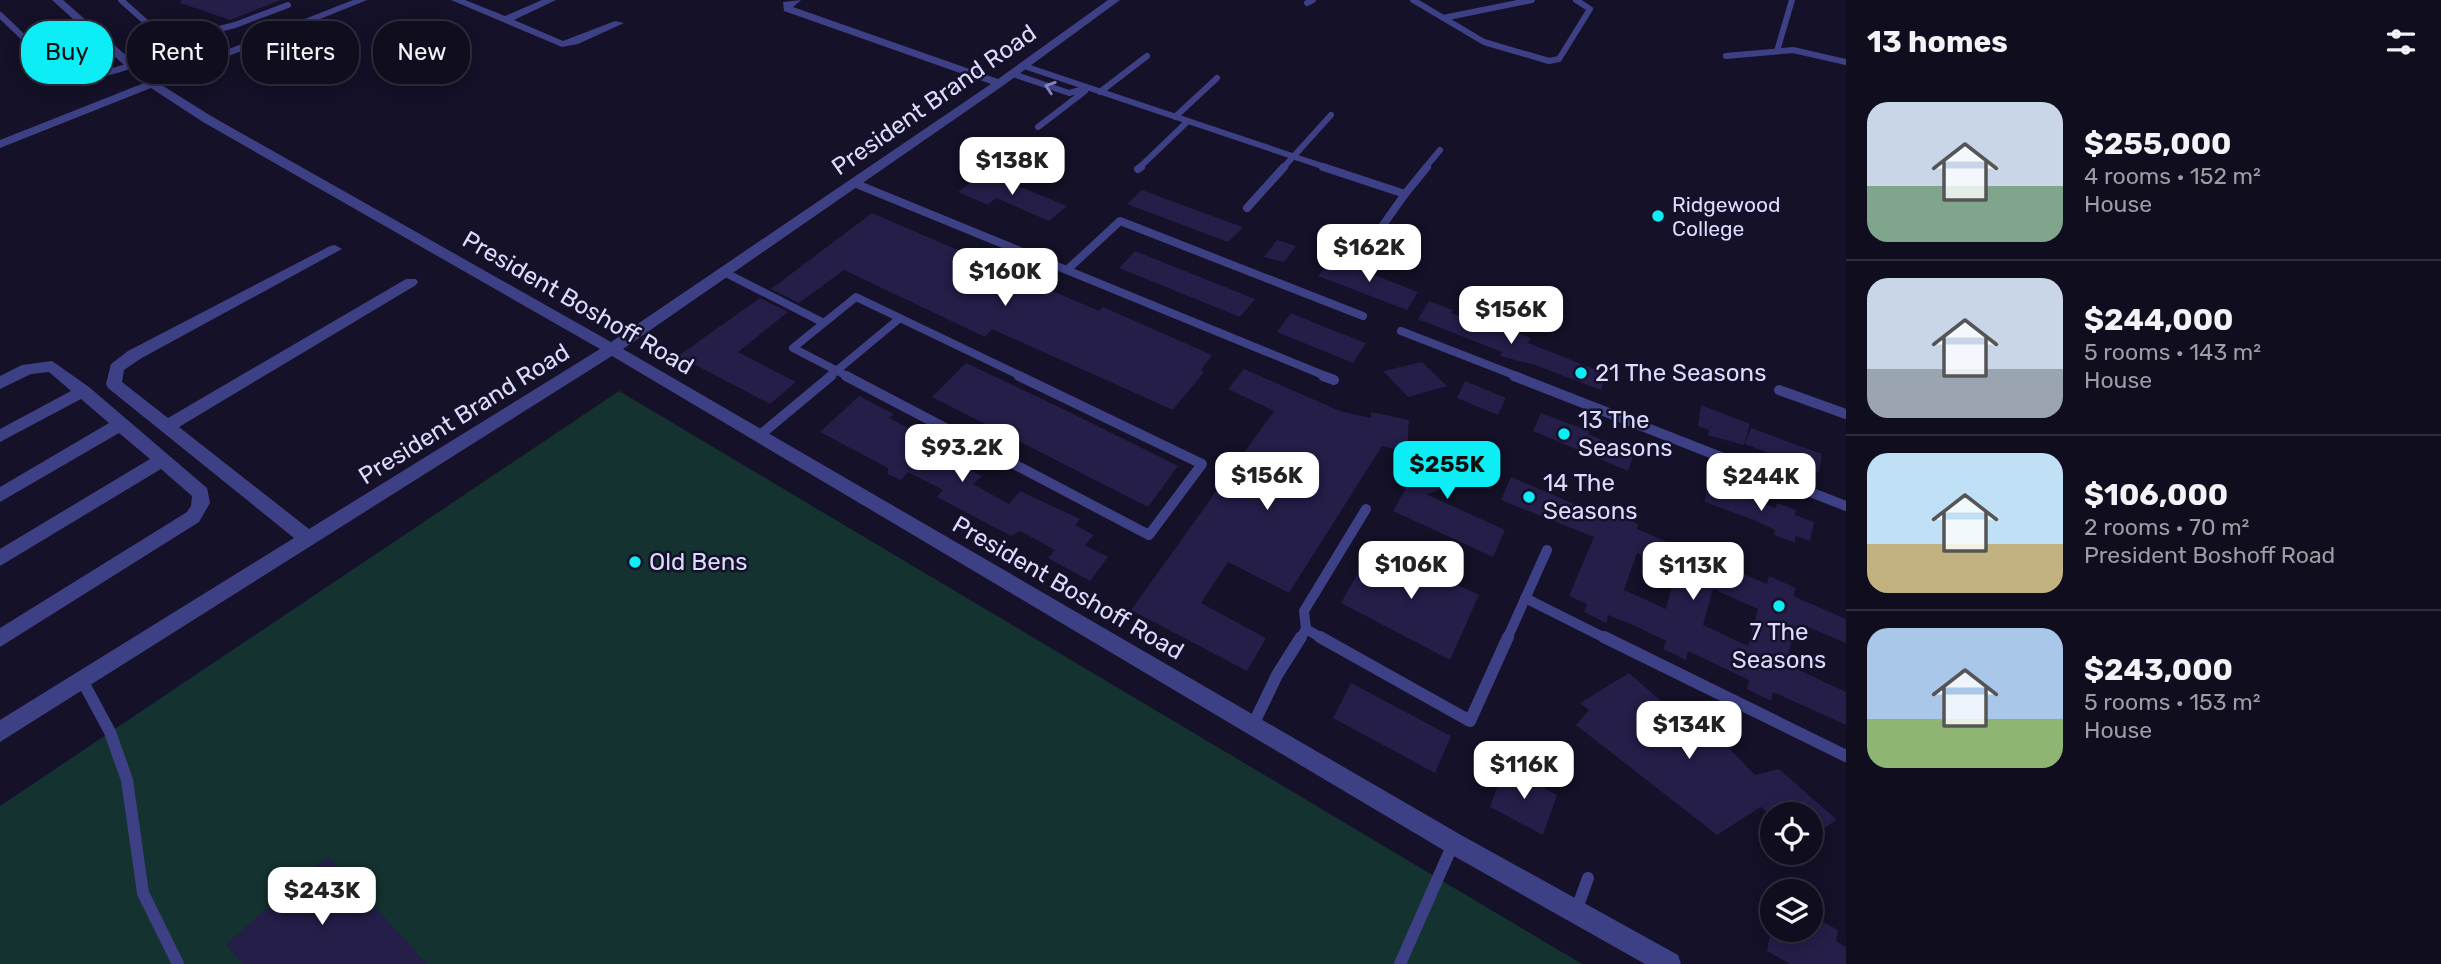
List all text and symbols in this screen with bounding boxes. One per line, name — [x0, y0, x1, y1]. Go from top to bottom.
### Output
street label: President Brand Road — [826, 19, 1042, 181]
chip: Buy — [21, 21, 113, 84]
chip: Rent — [127, 21, 228, 84]
chip: Filters — [242, 21, 359, 84]
chip: New — [373, 21, 470, 84]
icon: filters — [2382, 23, 2420, 61]
text: 13 homes — [1867, 24, 2008, 60]
one-way arrow — [1045, 80, 1057, 95]
text: $255,000 — [2084, 126, 2232, 162]
icon: home — [1923, 130, 2007, 214]
pin: $138K — [963, 138, 1061, 197]
text: $138K — [976, 146, 1048, 174]
text: 4 rooms · 152 m² — [2084, 162, 2261, 190]
text: House — [2084, 190, 2152, 218]
place label: Ridgewood College — [1672, 192, 1781, 241]
marker: Ridgewood College — [1650, 208, 1666, 224]
pin: $162K — [1320, 224, 1418, 284]
street label: President Boshoff Road — [457, 225, 699, 381]
text: $162K — [1333, 233, 1405, 261]
pin: $160K — [956, 248, 1054, 308]
text: $160K — [969, 257, 1041, 285]
pin: $156K — [1462, 286, 1560, 346]
text: $156K — [1475, 295, 1547, 323]
text: $244,000 — [2084, 302, 2234, 338]
icon: home — [1923, 306, 2007, 390]
street label: President Brand Road — [354, 338, 574, 490]
text: 5 rooms · 143 m² — [2084, 338, 2261, 366]
place label: 21 The Seasons — [1595, 359, 1766, 387]
marker: 21 The Seasons — [1573, 365, 1589, 381]
text: House — [2084, 366, 2152, 394]
place label: 13 The Seasons — [1578, 406, 1672, 462]
pin: $93.2K — [905, 424, 1019, 484]
marker: 13 The Seasons — [1556, 426, 1572, 442]
text: $93.2K — [921, 433, 1003, 461]
pin: $255K — [1398, 442, 1496, 501]
text: $255K — [1409, 450, 1485, 478]
pin: $156K — [1218, 452, 1316, 512]
pin: $244K — [1712, 454, 1810, 513]
text: $156K — [1231, 461, 1303, 489]
text: $244K — [1723, 462, 1799, 490]
place label: 14 The Seasons — [1543, 469, 1637, 525]
text: $106,000 — [2084, 477, 2228, 513]
icon: home — [1923, 481, 2007, 565]
marker: 14 The Seasons — [1521, 489, 1537, 505]
street label: President Boshoff Road — [947, 510, 1189, 666]
text: 2 rooms · 70 m² — [2084, 513, 2249, 541]
text: President Boshoff Road — [2084, 541, 2335, 569]
pin: $106K — [1362, 542, 1460, 601]
pin: $113K — [1644, 542, 1742, 602]
place label: Old Bens — [649, 548, 748, 576]
text: $106K — [1375, 550, 1447, 578]
text: $113K — [1659, 551, 1727, 579]
marker: Old Bens — [627, 554, 643, 570]
marker: 7 The Seasons — [1771, 598, 1787, 614]
place label: 7 The Seasons — [1732, 618, 1826, 674]
text: $243,000 — [2084, 652, 2233, 688]
icon: home — [1923, 656, 2007, 740]
text: 5 rooms · 153 m² — [2084, 688, 2261, 716]
pin: $134K — [1640, 702, 1738, 761]
text: $134K — [1653, 710, 1725, 738]
text: House — [2084, 716, 2152, 744]
pin: $116K — [1475, 742, 1573, 801]
text: $116K — [1490, 750, 1558, 778]
map controls — [1760, 802, 1823, 942]
button: locate — [1760, 802, 1823, 865]
pin: $243K — [273, 867, 371, 927]
text: $243K — [284, 876, 360, 904]
button: layers — [1760, 879, 1823, 942]

